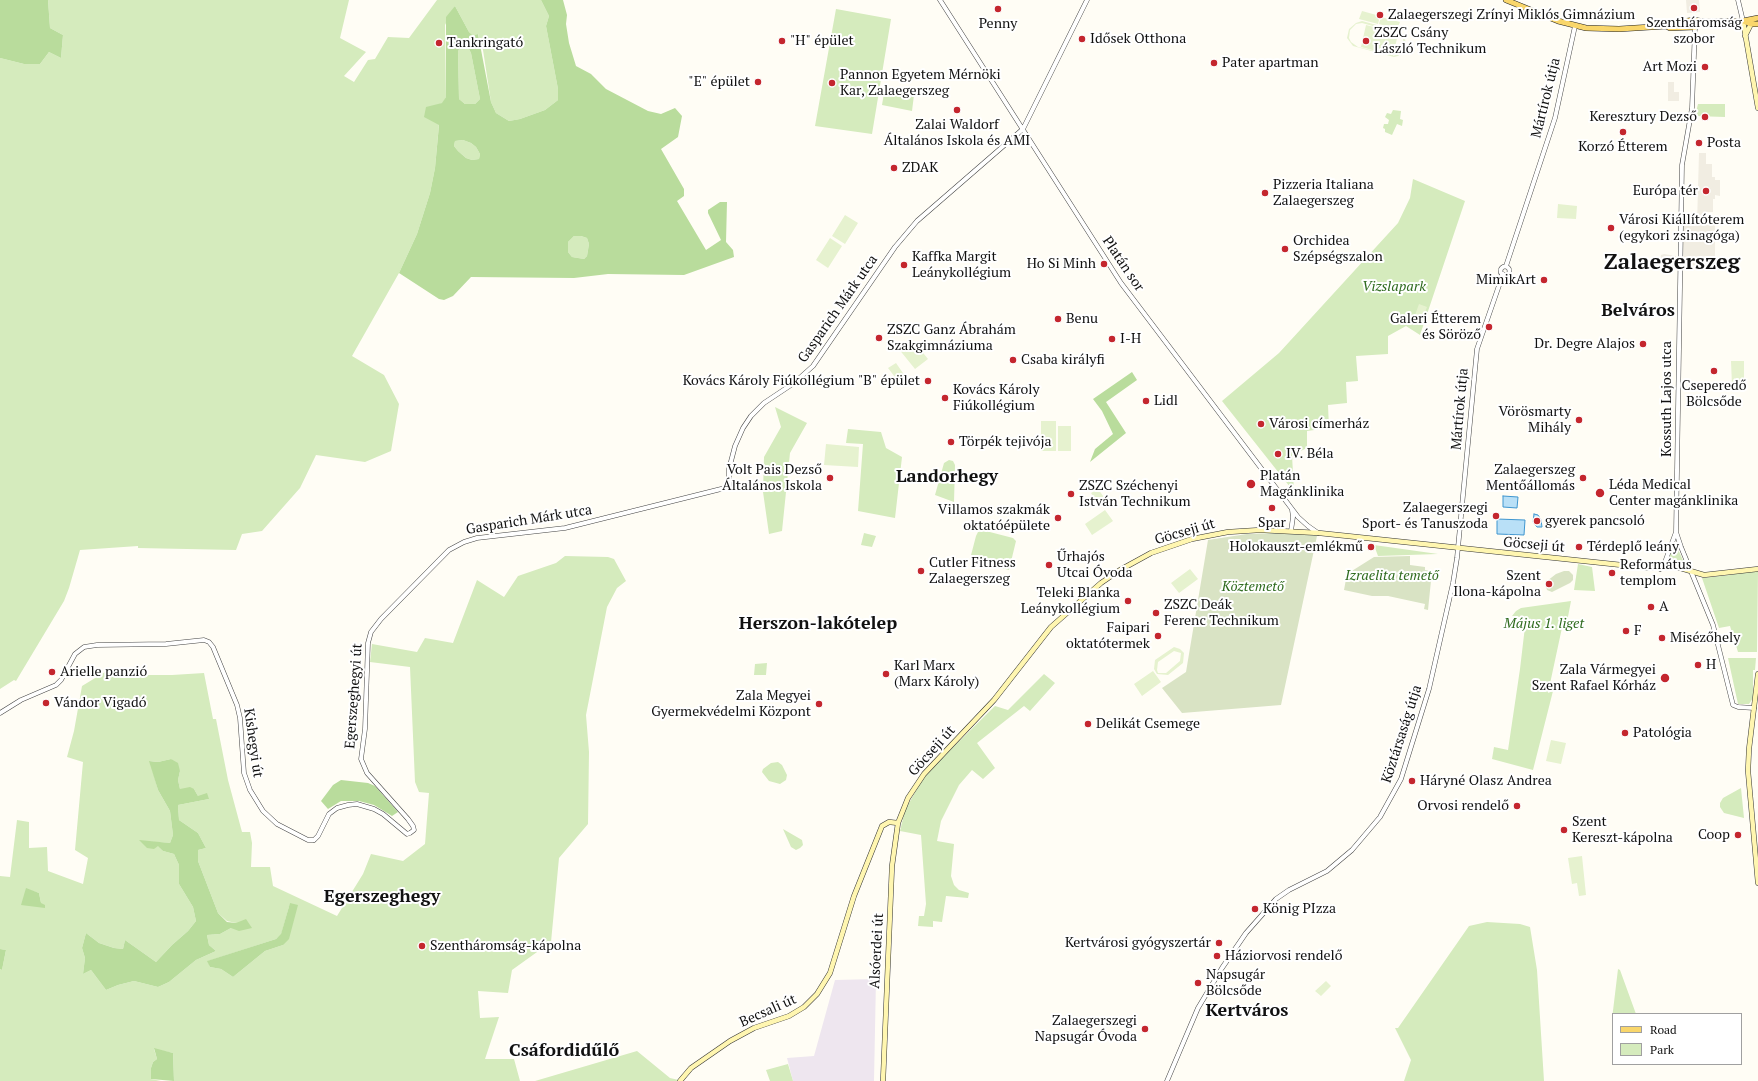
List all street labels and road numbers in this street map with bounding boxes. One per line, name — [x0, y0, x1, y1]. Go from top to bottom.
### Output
street label: Mártírok útja — [1528, 56, 1564, 140]
street label: Platán sor — [1098, 233, 1148, 295]
street label: Gasparich Márk utca — [795, 252, 881, 366]
street label: Kossuth Lajos utca — [1659, 341, 1675, 457]
street label: Mártírok útja — [1448, 367, 1472, 451]
street label: Gasparich Márk utca — [465, 502, 593, 538]
street label: Göcseji út — [1153, 515, 1217, 549]
street label: Göcseji út — [1502, 534, 1566, 556]
street label: Egerszeghegyi út — [342, 643, 366, 749]
street label: Köztársaság útja — [1378, 683, 1426, 785]
street label: Kishegyi út — [240, 707, 266, 779]
street label: Göcseji út — [905, 722, 959, 780]
street label: Alsóerdei út — [867, 913, 887, 989]
street label: Becsali út — [737, 991, 799, 1031]

